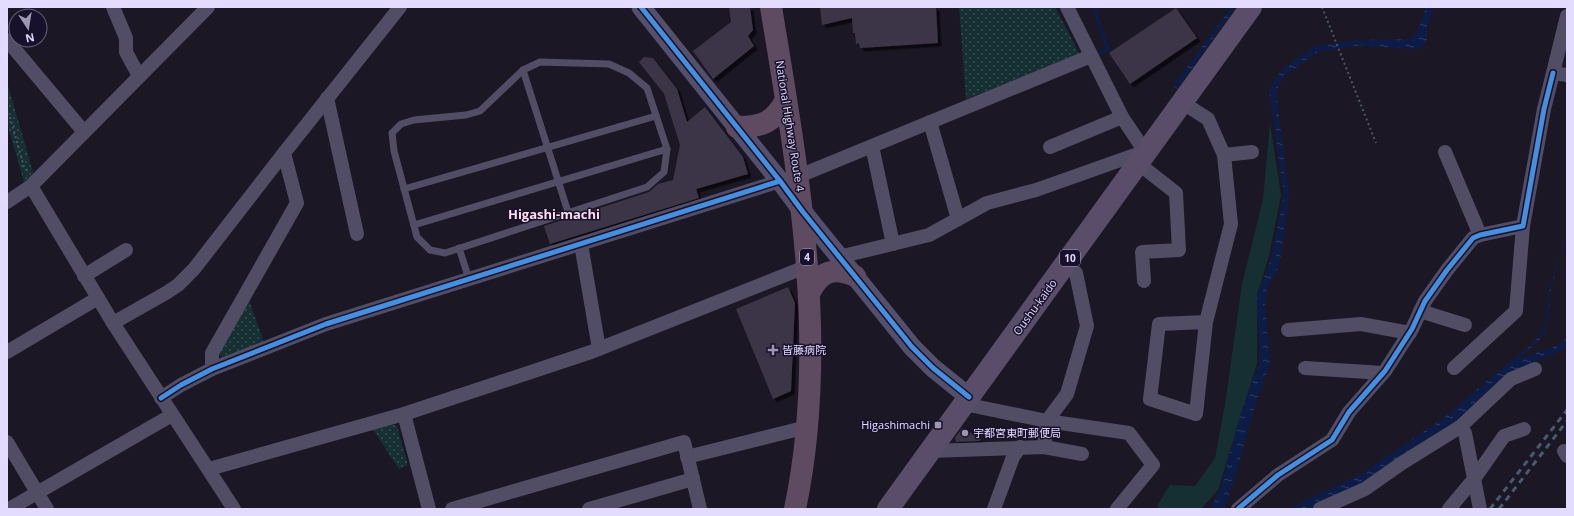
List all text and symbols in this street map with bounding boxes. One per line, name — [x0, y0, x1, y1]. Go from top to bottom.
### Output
north arrow — [8, 8, 48, 48]
text: N — [24, 30, 36, 47]
street label: National Highway Route 4 — [773, 59, 808, 193]
district label: Higashi-machi — [508, 205, 600, 223]
road number: 4 — [800, 249, 814, 265]
road number: 10 — [1060, 250, 1080, 266]
street label: Oushu-kaido — [1009, 275, 1060, 338]
place label: 皆藤病院 — [782, 342, 826, 357]
marker: 皆藤病院 — [767, 344, 779, 356]
place label: Higashimachi — [861, 417, 930, 432]
marker: Higashimachi — [933, 420, 943, 430]
place label: 宇都宮東町郵便局 — [973, 425, 1061, 440]
marker: 宇都宮東町郵便局 — [960, 428, 970, 438]

